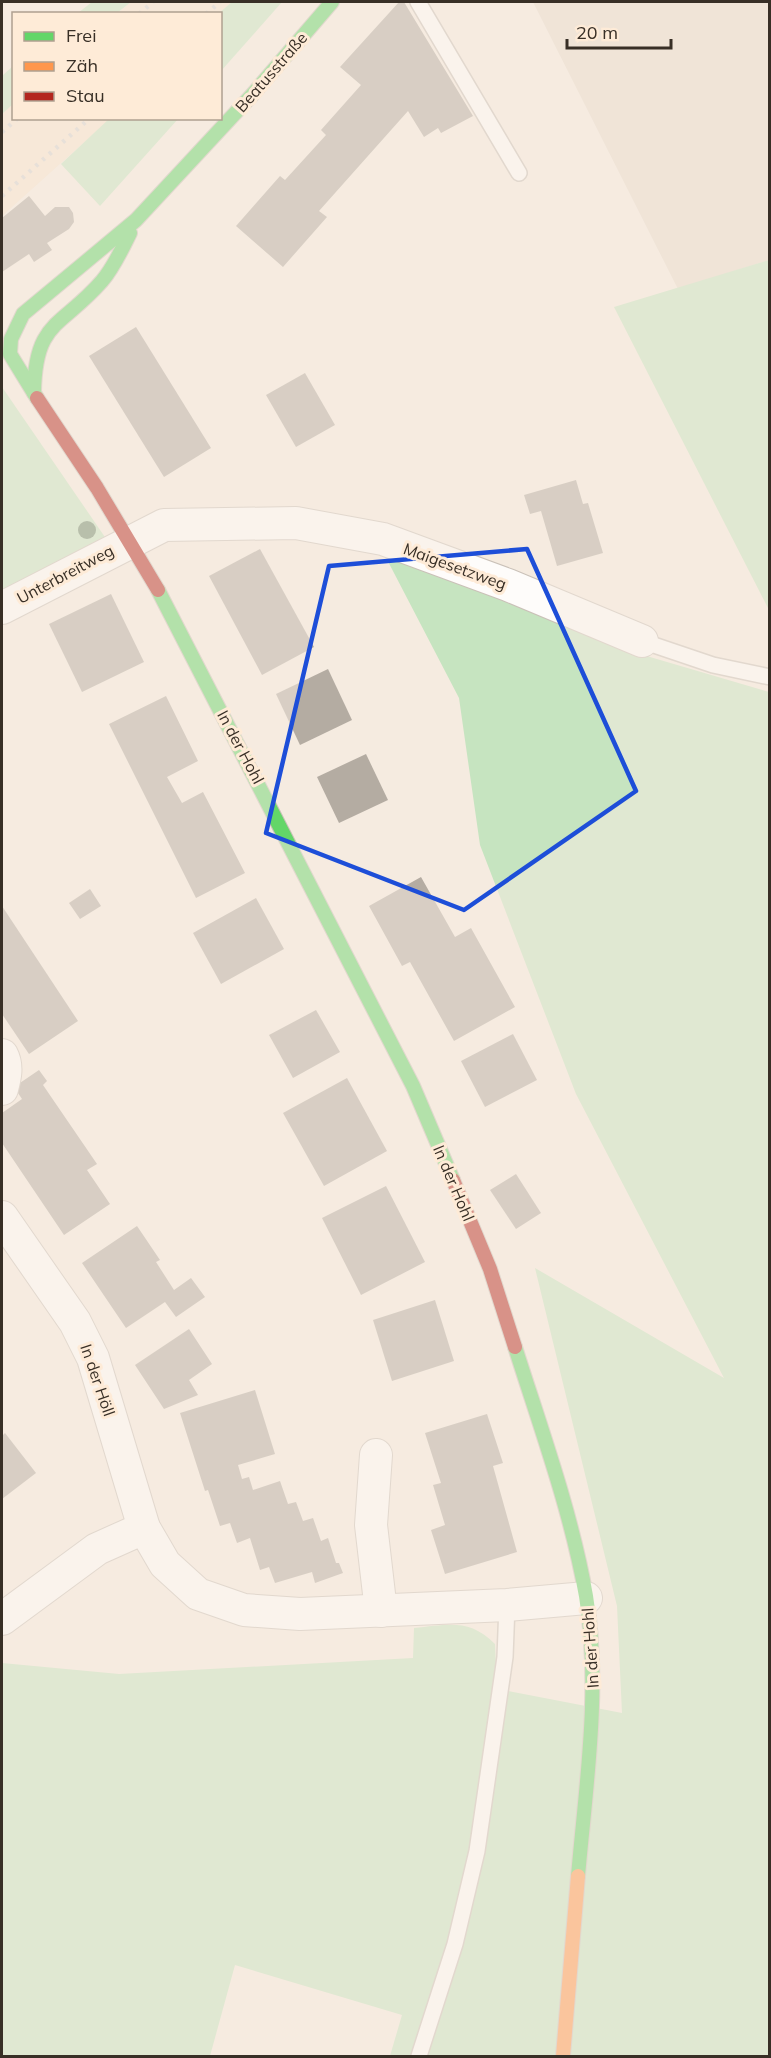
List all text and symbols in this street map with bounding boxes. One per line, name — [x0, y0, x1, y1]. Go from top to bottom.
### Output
legend — [12, 12, 222, 120]
scale bar — [567, 12, 670, 50]
text: 20 m — [576, 21, 618, 44]
text: Frei — [66, 24, 96, 47]
street label: Beatusstraße — [231, 28, 311, 116]
text: Zäh — [66, 54, 98, 77]
text: Stau — [66, 84, 105, 107]
street label: Maigesetzweg — [401, 538, 509, 594]
street label: Unterbreitweg — [13, 540, 117, 608]
street label: In der Hohl — [213, 707, 269, 787]
street label: In der Hohl — [429, 1142, 479, 1224]
street label: In der Höll — [76, 1341, 120, 1419]
street label: In der Hohl — [577, 1607, 603, 1689]

